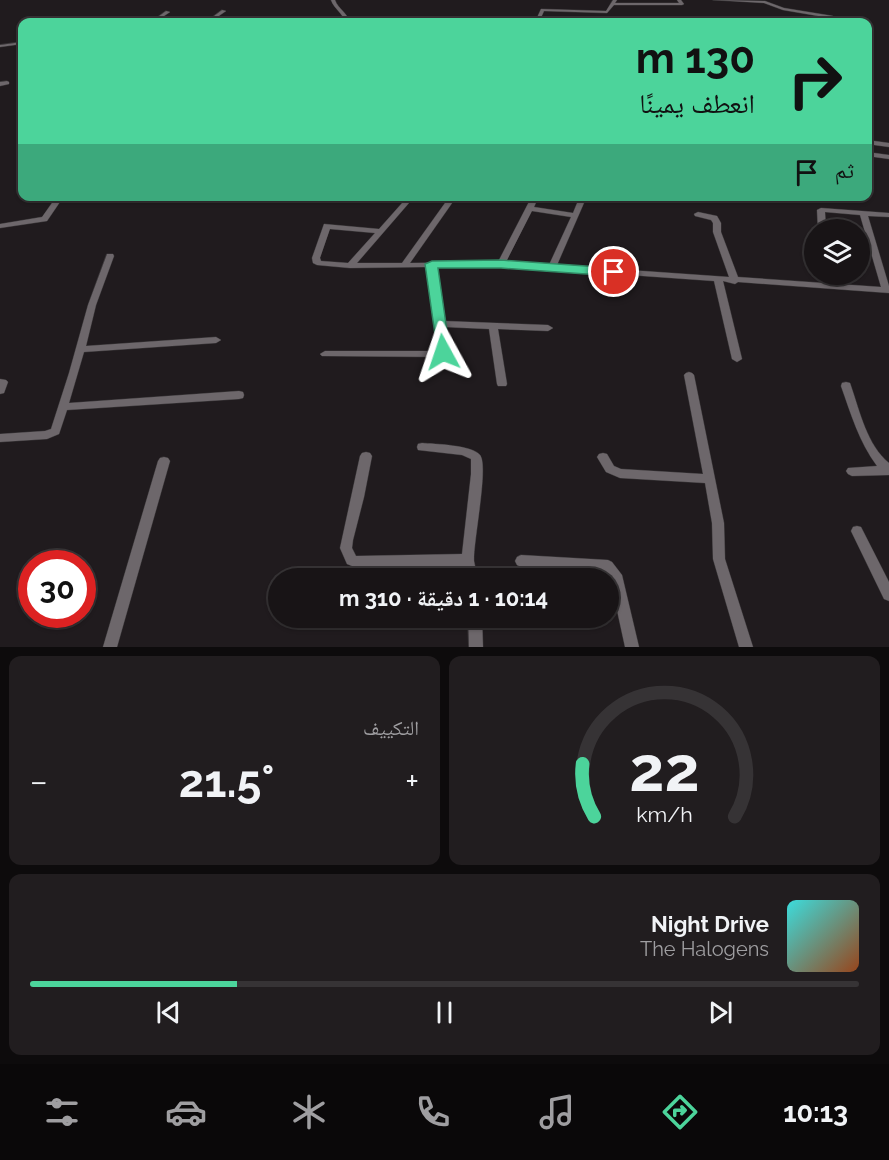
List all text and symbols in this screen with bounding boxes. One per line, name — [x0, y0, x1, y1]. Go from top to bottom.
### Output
text: 130 m — [636, 34, 755, 83]
icon: right — [776, 42, 854, 120]
text: انعطف يمينًا — [639, 88, 755, 119]
icon: arrive — [790, 156, 823, 189]
text: ثم — [835, 157, 854, 183]
map controls — [804, 219, 870, 285]
button: layers — [804, 219, 870, 285]
pin — [588, 246, 639, 297]
icon: arrive — [597, 255, 630, 288]
position arrow — [411, 320, 475, 384]
speed limit sign: 30 — [18, 550, 96, 628]
text: 10:14 · 1 دقيقة · 310 m — [339, 585, 548, 611]
text: التكييف — [363, 716, 419, 740]
text: 22 — [629, 732, 700, 806]
text: 21.5° — [179, 755, 274, 808]
text: − — [30, 762, 48, 801]
text: + — [405, 762, 419, 801]
text: km/h — [636, 803, 693, 828]
text: Night Drive — [651, 911, 769, 937]
text: The Halogens — [640, 937, 769, 961]
icon: previous — [152, 996, 185, 1029]
icon: pause — [428, 996, 461, 1029]
icon: next — [704, 996, 737, 1029]
icon: filters — [41, 1091, 83, 1133]
icon: car — [165, 1091, 207, 1133]
icon: climate — [288, 1091, 330, 1133]
icon: phone — [412, 1091, 454, 1133]
icon: music — [536, 1091, 578, 1133]
icon: directions — [659, 1091, 701, 1133]
text: 10:13 — [783, 1097, 848, 1128]

